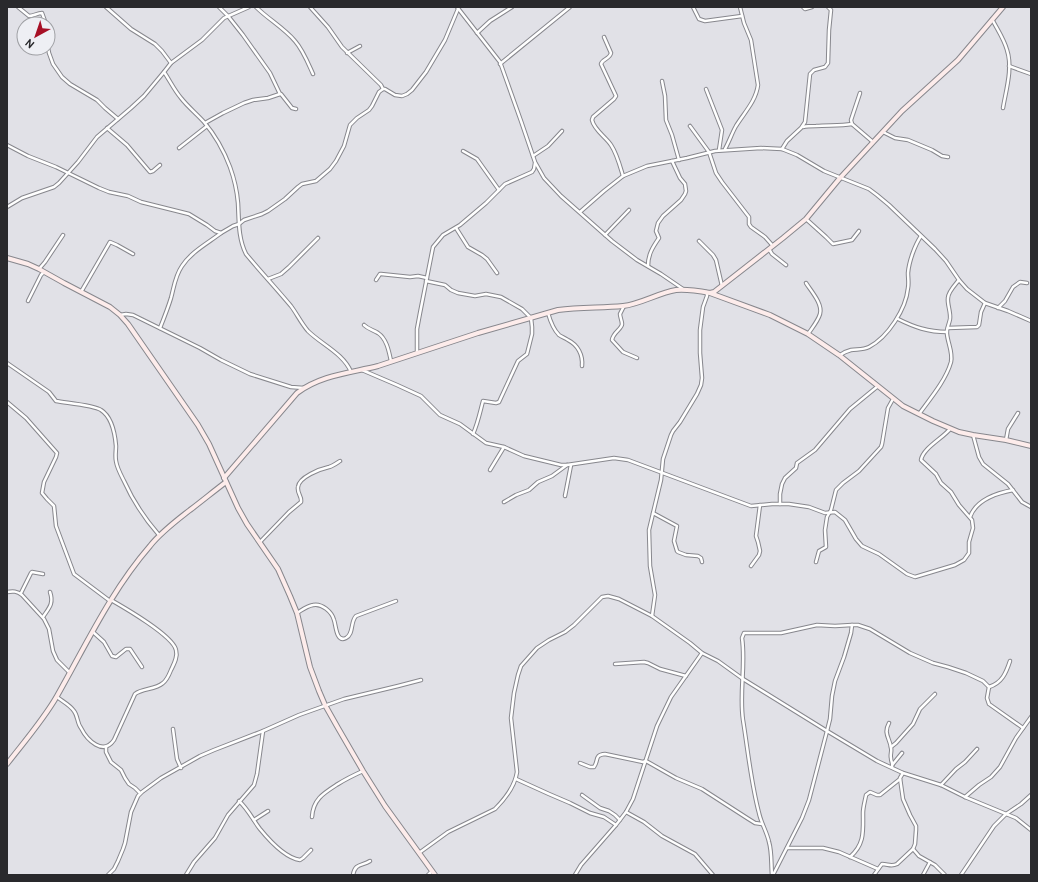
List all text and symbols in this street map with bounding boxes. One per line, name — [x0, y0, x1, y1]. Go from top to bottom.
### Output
north arrow — [16, 16, 56, 56]
text: N — [23, 35, 38, 51]

